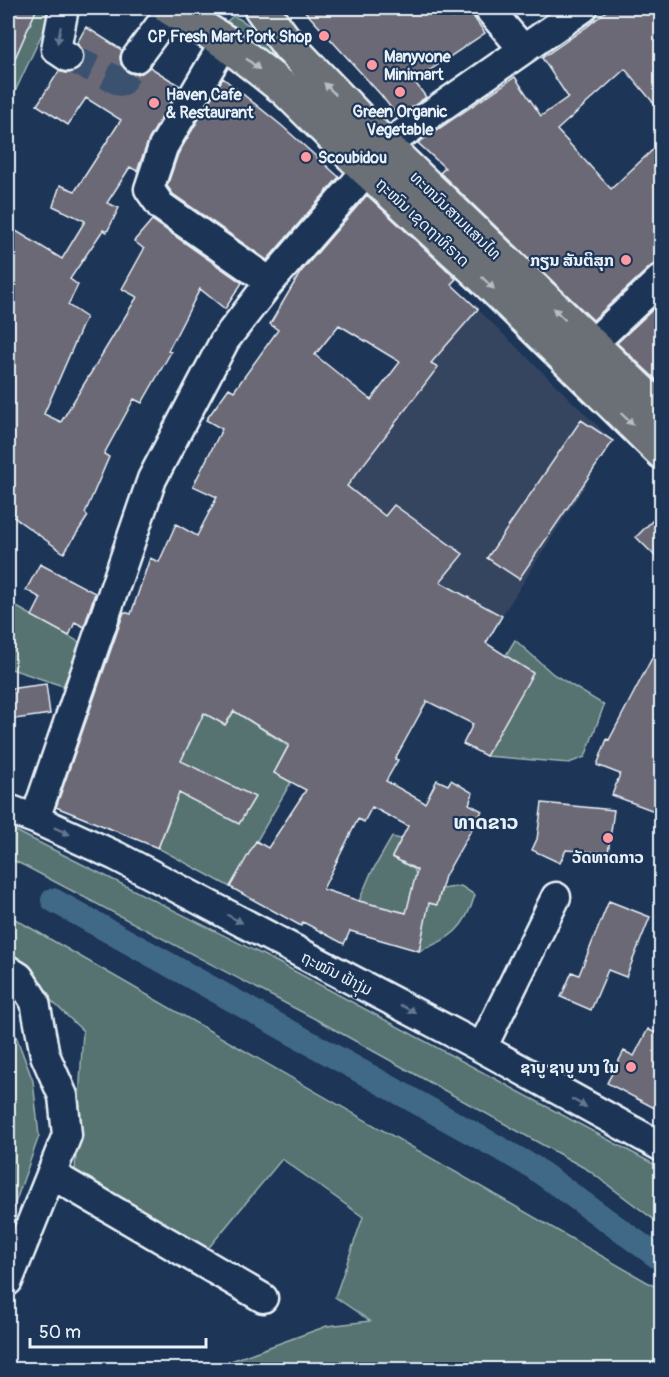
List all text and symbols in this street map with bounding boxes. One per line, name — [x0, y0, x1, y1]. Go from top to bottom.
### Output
one-way arrow — [54, 26, 63, 45]
place label: CP Fresh Mart Pork Shop — [148, 27, 312, 47]
marker: CP Fresh Mart Pork Shop — [317, 29, 331, 43]
place label: Manyvone Minimart — [384, 47, 452, 85]
one-way arrow — [245, 57, 261, 70]
marker: Manyvone Minimart — [365, 58, 379, 72]
one-way arrow — [323, 82, 337, 96]
place label: Haven Cafe & Restaurant — [166, 85, 254, 123]
marker: Green Organic Vegetable — [393, 85, 407, 99]
marker: Haven Cafe & Restaurant — [147, 96, 161, 110]
place label: Green Organic Vegetable — [353, 102, 447, 140]
place label: Scoubidou — [318, 148, 387, 168]
marker: Scoubidou — [299, 150, 313, 164]
street label: ທະຫນົນສາມແສນໄທ — [406, 167, 505, 264]
street label: ຖະໜົນ ເຊດຖາທິຣາດ — [371, 174, 473, 271]
place label: ກຽນ ສັນຕິສຸກ — [530, 251, 614, 271]
marker: ກຽນ ສັນຕິສຸກ — [619, 253, 633, 267]
one-way arrow — [480, 275, 494, 289]
one-way arrow — [552, 307, 566, 321]
one-way arrow — [620, 411, 634, 425]
district label: ທາດຂາວ — [453, 810, 519, 835]
one-way arrow — [53, 826, 71, 836]
marker: ວັດທາດກາວ — [601, 831, 615, 845]
place label: ວັດທາດກາວ — [572, 848, 644, 868]
one-way arrow — [227, 914, 244, 924]
street label: ຖະໝົນ ຟ້າງຸ່ມ — [297, 947, 376, 1002]
one-way arrow — [399, 1004, 417, 1014]
place label: ຊາບູ ຊາບູ ນາງ ໃນ — [521, 1058, 619, 1079]
marker: ຊາບູ ຊາບູ ນາງ ໃນ — [624, 1060, 638, 1074]
one-way arrow — [571, 1098, 588, 1108]
scale bar — [30, 1311, 206, 1349]
text: 50 m — [39, 1321, 81, 1344]

